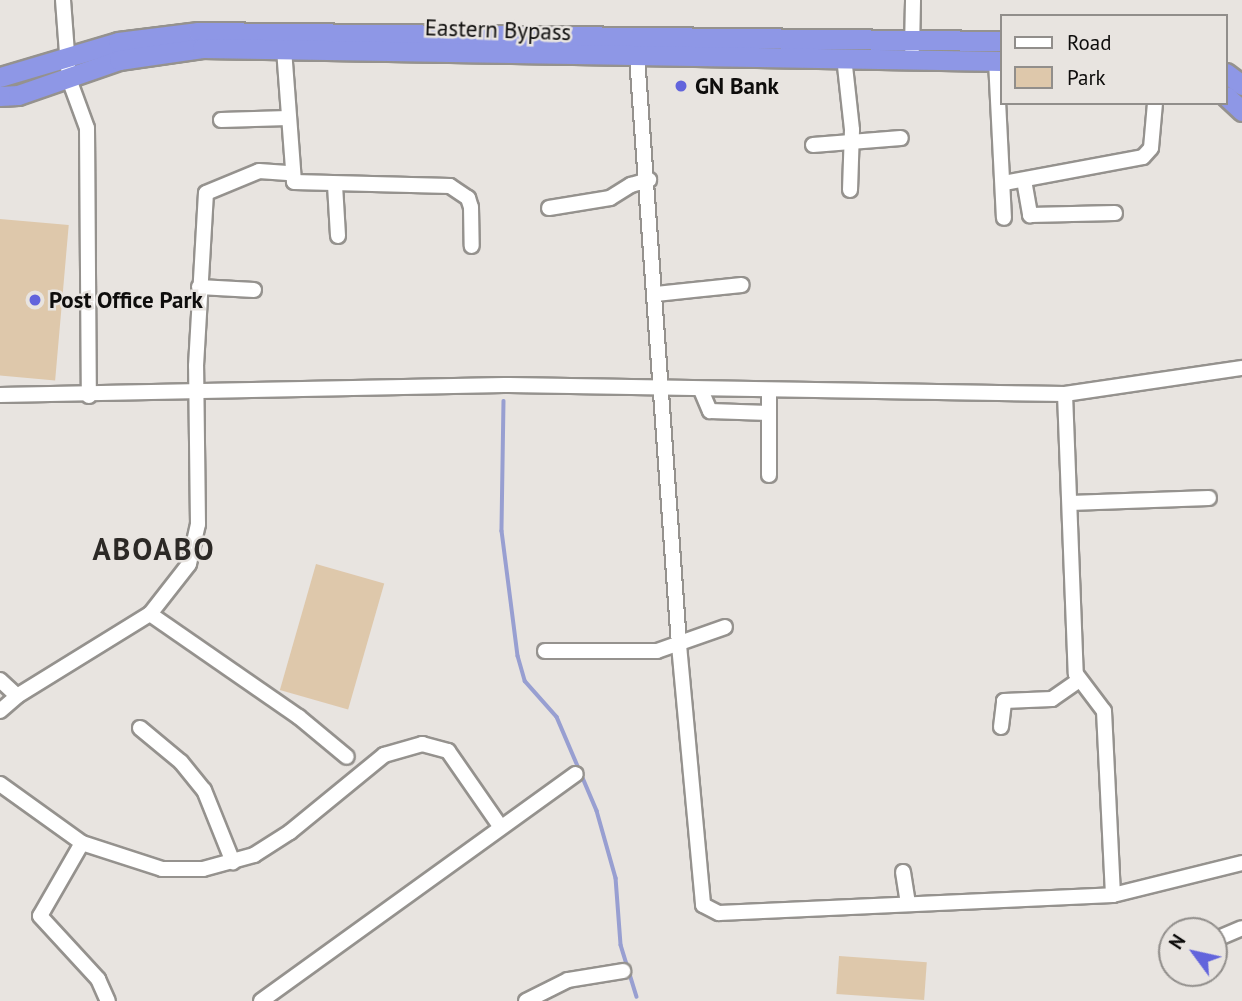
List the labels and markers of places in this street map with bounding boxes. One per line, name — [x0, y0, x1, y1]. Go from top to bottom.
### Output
place label: GN Bank — [695, 72, 779, 100]
marker: GN Bank — [673, 78, 689, 94]
place label: Post Office Park — [49, 286, 203, 314]
marker: Post Office Park — [27, 292, 43, 308]

